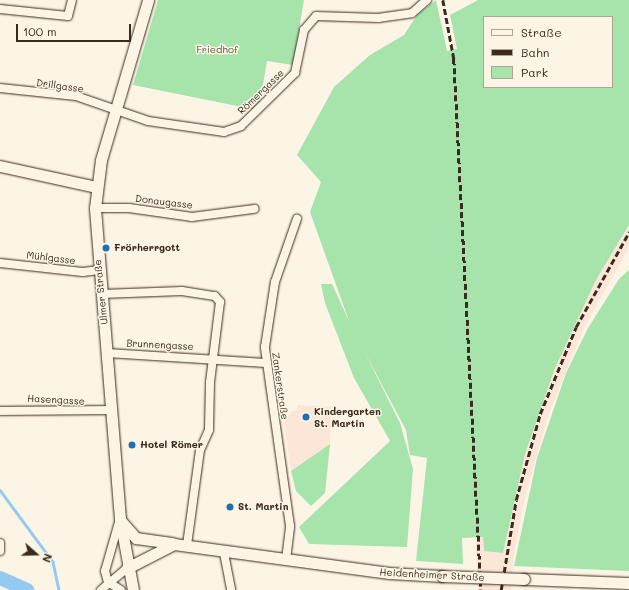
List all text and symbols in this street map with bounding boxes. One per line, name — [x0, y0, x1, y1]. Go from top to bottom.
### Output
scale bar — [18, 16, 133, 42]
legend — [483, 16, 613, 88]
text: 100 m — [23, 23, 57, 39]
text: Straße — [521, 24, 562, 40]
park label: Friedhof — [196, 44, 238, 56]
text: Bahn — [521, 44, 549, 60]
text: Park — [521, 64, 548, 80]
street label: Römergasse — [235, 67, 287, 117]
street label: Drillgasse — [35, 77, 85, 95]
street label: Donaugasse — [134, 193, 194, 211]
place label: Frörherrgott — [114, 242, 180, 254]
marker: Frörherrgott — [101, 243, 111, 253]
street label: Mühlgasse — [26, 249, 76, 267]
street label: Ulmer Straße — [92, 259, 110, 325]
street label: Brunnengasse — [126, 337, 194, 353]
street label: Zankerstraße — [269, 351, 291, 421]
street label: Hasengasse — [27, 392, 85, 408]
place label: Kindergarten St. Martin — [314, 405, 381, 428]
marker: Kindergarten St. Martin — [301, 412, 311, 422]
place label: Hotel Römer — [140, 439, 203, 451]
marker: Hotel Römer — [127, 440, 137, 450]
place label: St. Martin — [238, 501, 288, 513]
marker: St. Martin — [225, 502, 235, 512]
north arrow — [16, 534, 56, 574]
text: N — [39, 552, 56, 565]
street label: Heidenheimer Straße — [379, 566, 485, 584]

